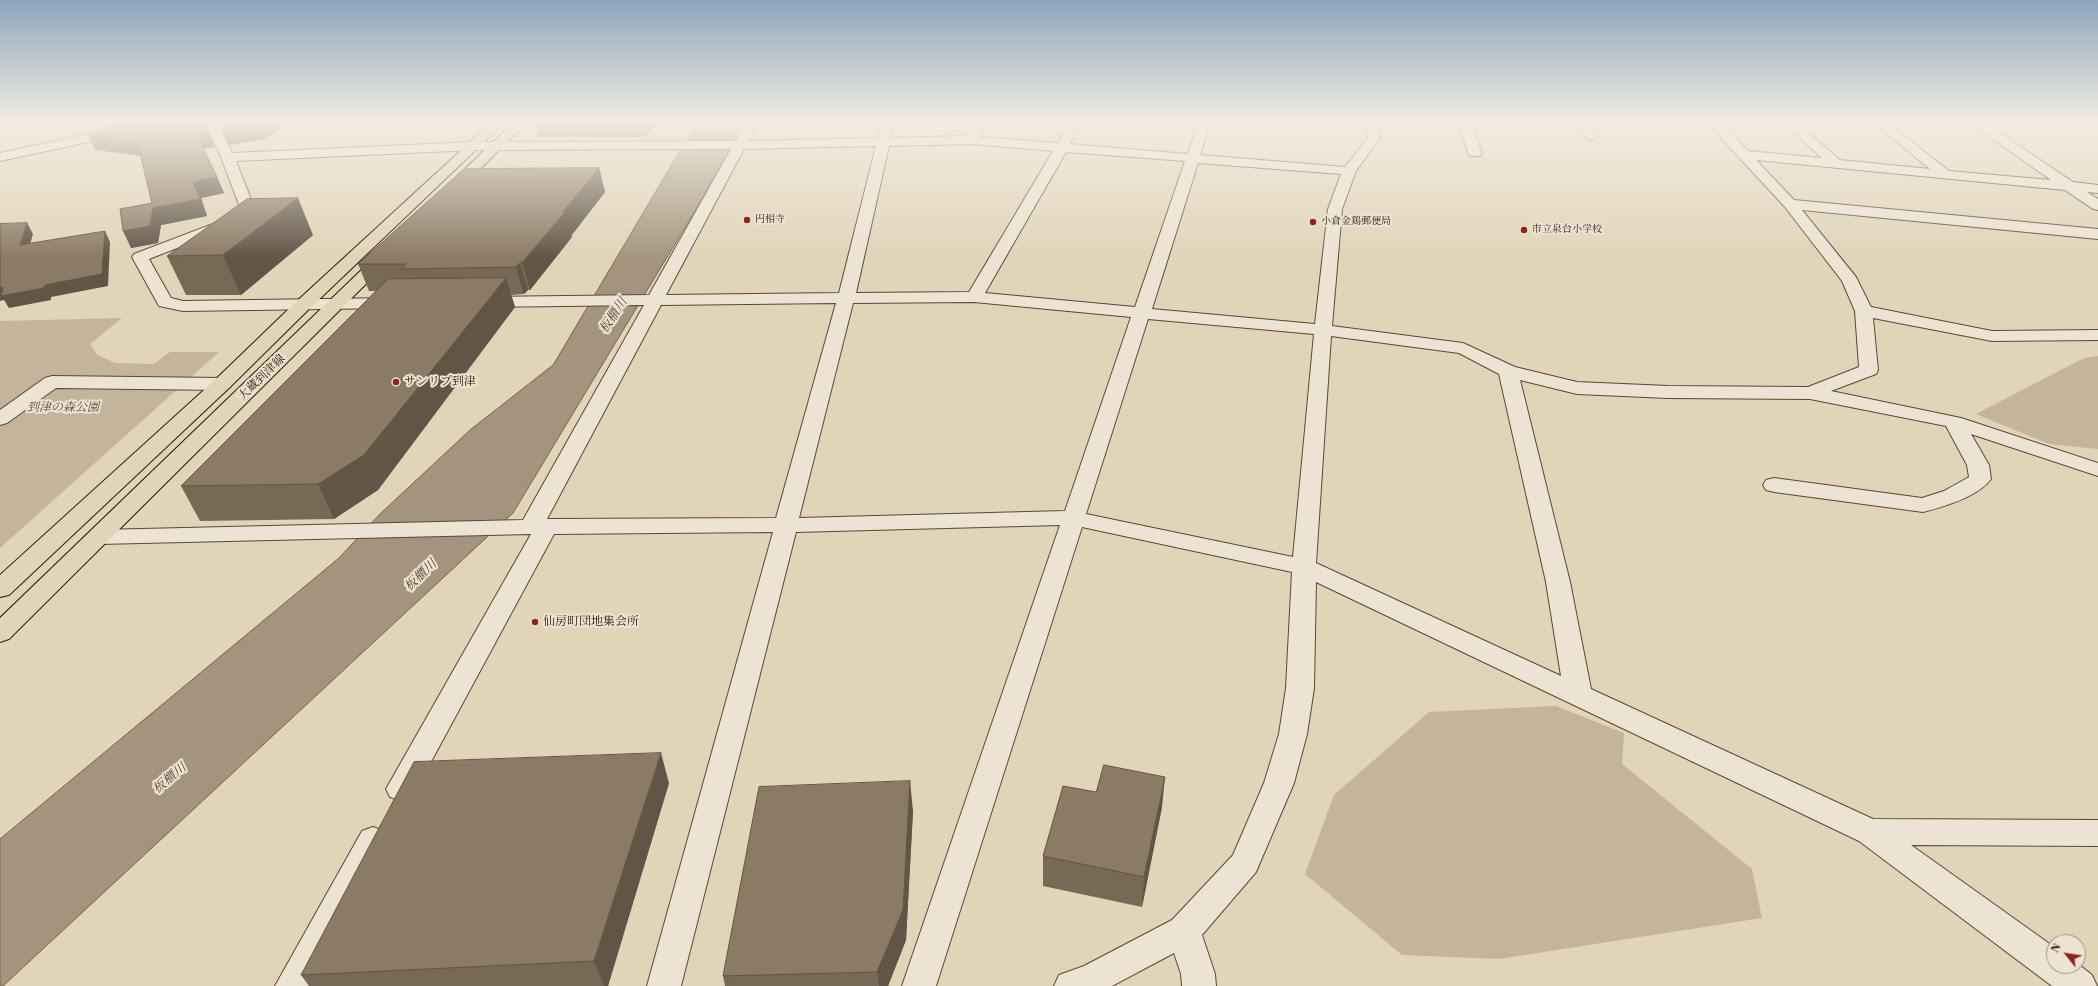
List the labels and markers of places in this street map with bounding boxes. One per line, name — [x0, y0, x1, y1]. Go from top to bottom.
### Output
place label: 円相寺 — [755, 214, 785, 226]
marker: 円相寺 — [742, 215, 752, 225]
place label: 小倉金鶏郵便局 — [1321, 216, 1391, 228]
marker: 小倉金鶏郵便局 — [1308, 217, 1318, 227]
place label: 市立泉台小学校 — [1532, 224, 1602, 236]
marker: 市立泉台小学校 — [1519, 225, 1529, 235]
place label: サンリプ到津 — [404, 375, 476, 389]
marker: サンリプ到津 — [391, 377, 401, 387]
place label: 仙房町団地集会所 — [543, 615, 639, 629]
marker: 仙房町団地集会所 — [530, 617, 540, 627]

